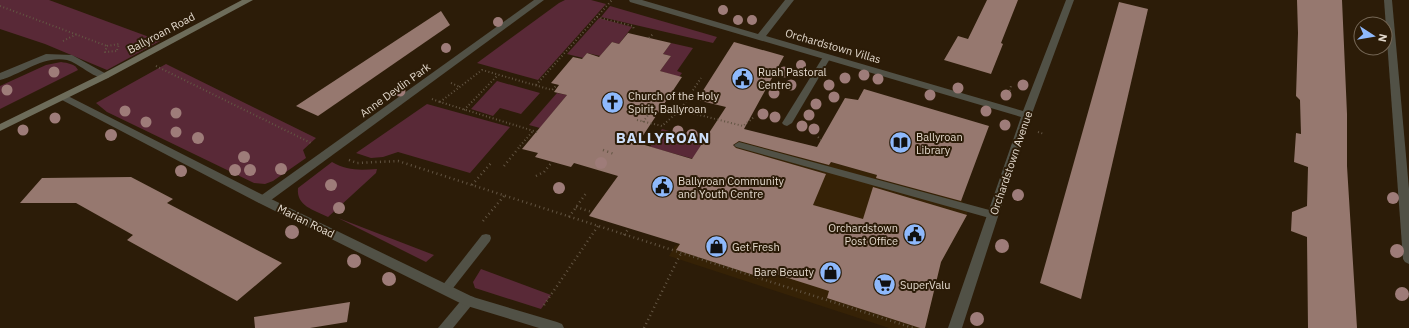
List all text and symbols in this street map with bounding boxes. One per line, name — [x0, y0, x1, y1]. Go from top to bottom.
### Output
street label: Ballyroan Road — [125, 9, 197, 57]
north arrow — [1353, 16, 1393, 56]
street label: Orchardstown Villas — [784, 26, 882, 66]
text: N — [1375, 33, 1390, 43]
street label: Anne Devlin Park — [357, 60, 433, 120]
public building icon: Ruah Pastoral Centre — [729, 65, 755, 91]
place label: Ruah Pastoral Centre — [758, 65, 827, 92]
church icon: Church of the Holy Spirit, Ballyroan — [600, 89, 626, 115]
place label: Church of the Holy Spirit, Ballyroan — [628, 89, 720, 116]
street label: Orchardstown Avenue — [987, 109, 1035, 217]
district label: BALLYROAN — [616, 128, 710, 147]
library icon: Ballyroan Library — [887, 130, 913, 156]
place label: Ballyroan Library — [916, 130, 963, 157]
public building icon: Ballyroan Community and Youth Centre — [649, 174, 675, 200]
place label: Ballyroan Community and Youth Centre — [678, 174, 785, 201]
street label: Marian Road — [275, 201, 337, 241]
place label: Orchardstown Post Office — [828, 221, 898, 248]
public building icon: Orchardstown Post Office — [901, 221, 927, 247]
shop icon: Get Fresh — [704, 234, 730, 260]
place label: Get Fresh — [732, 240, 780, 254]
shop icon: Bare Beauty — [817, 259, 843, 285]
place label: Bare Beauty — [754, 265, 815, 279]
supermarket icon: SuperValu — [872, 272, 898, 298]
place label: SuperValu — [900, 278, 951, 292]

